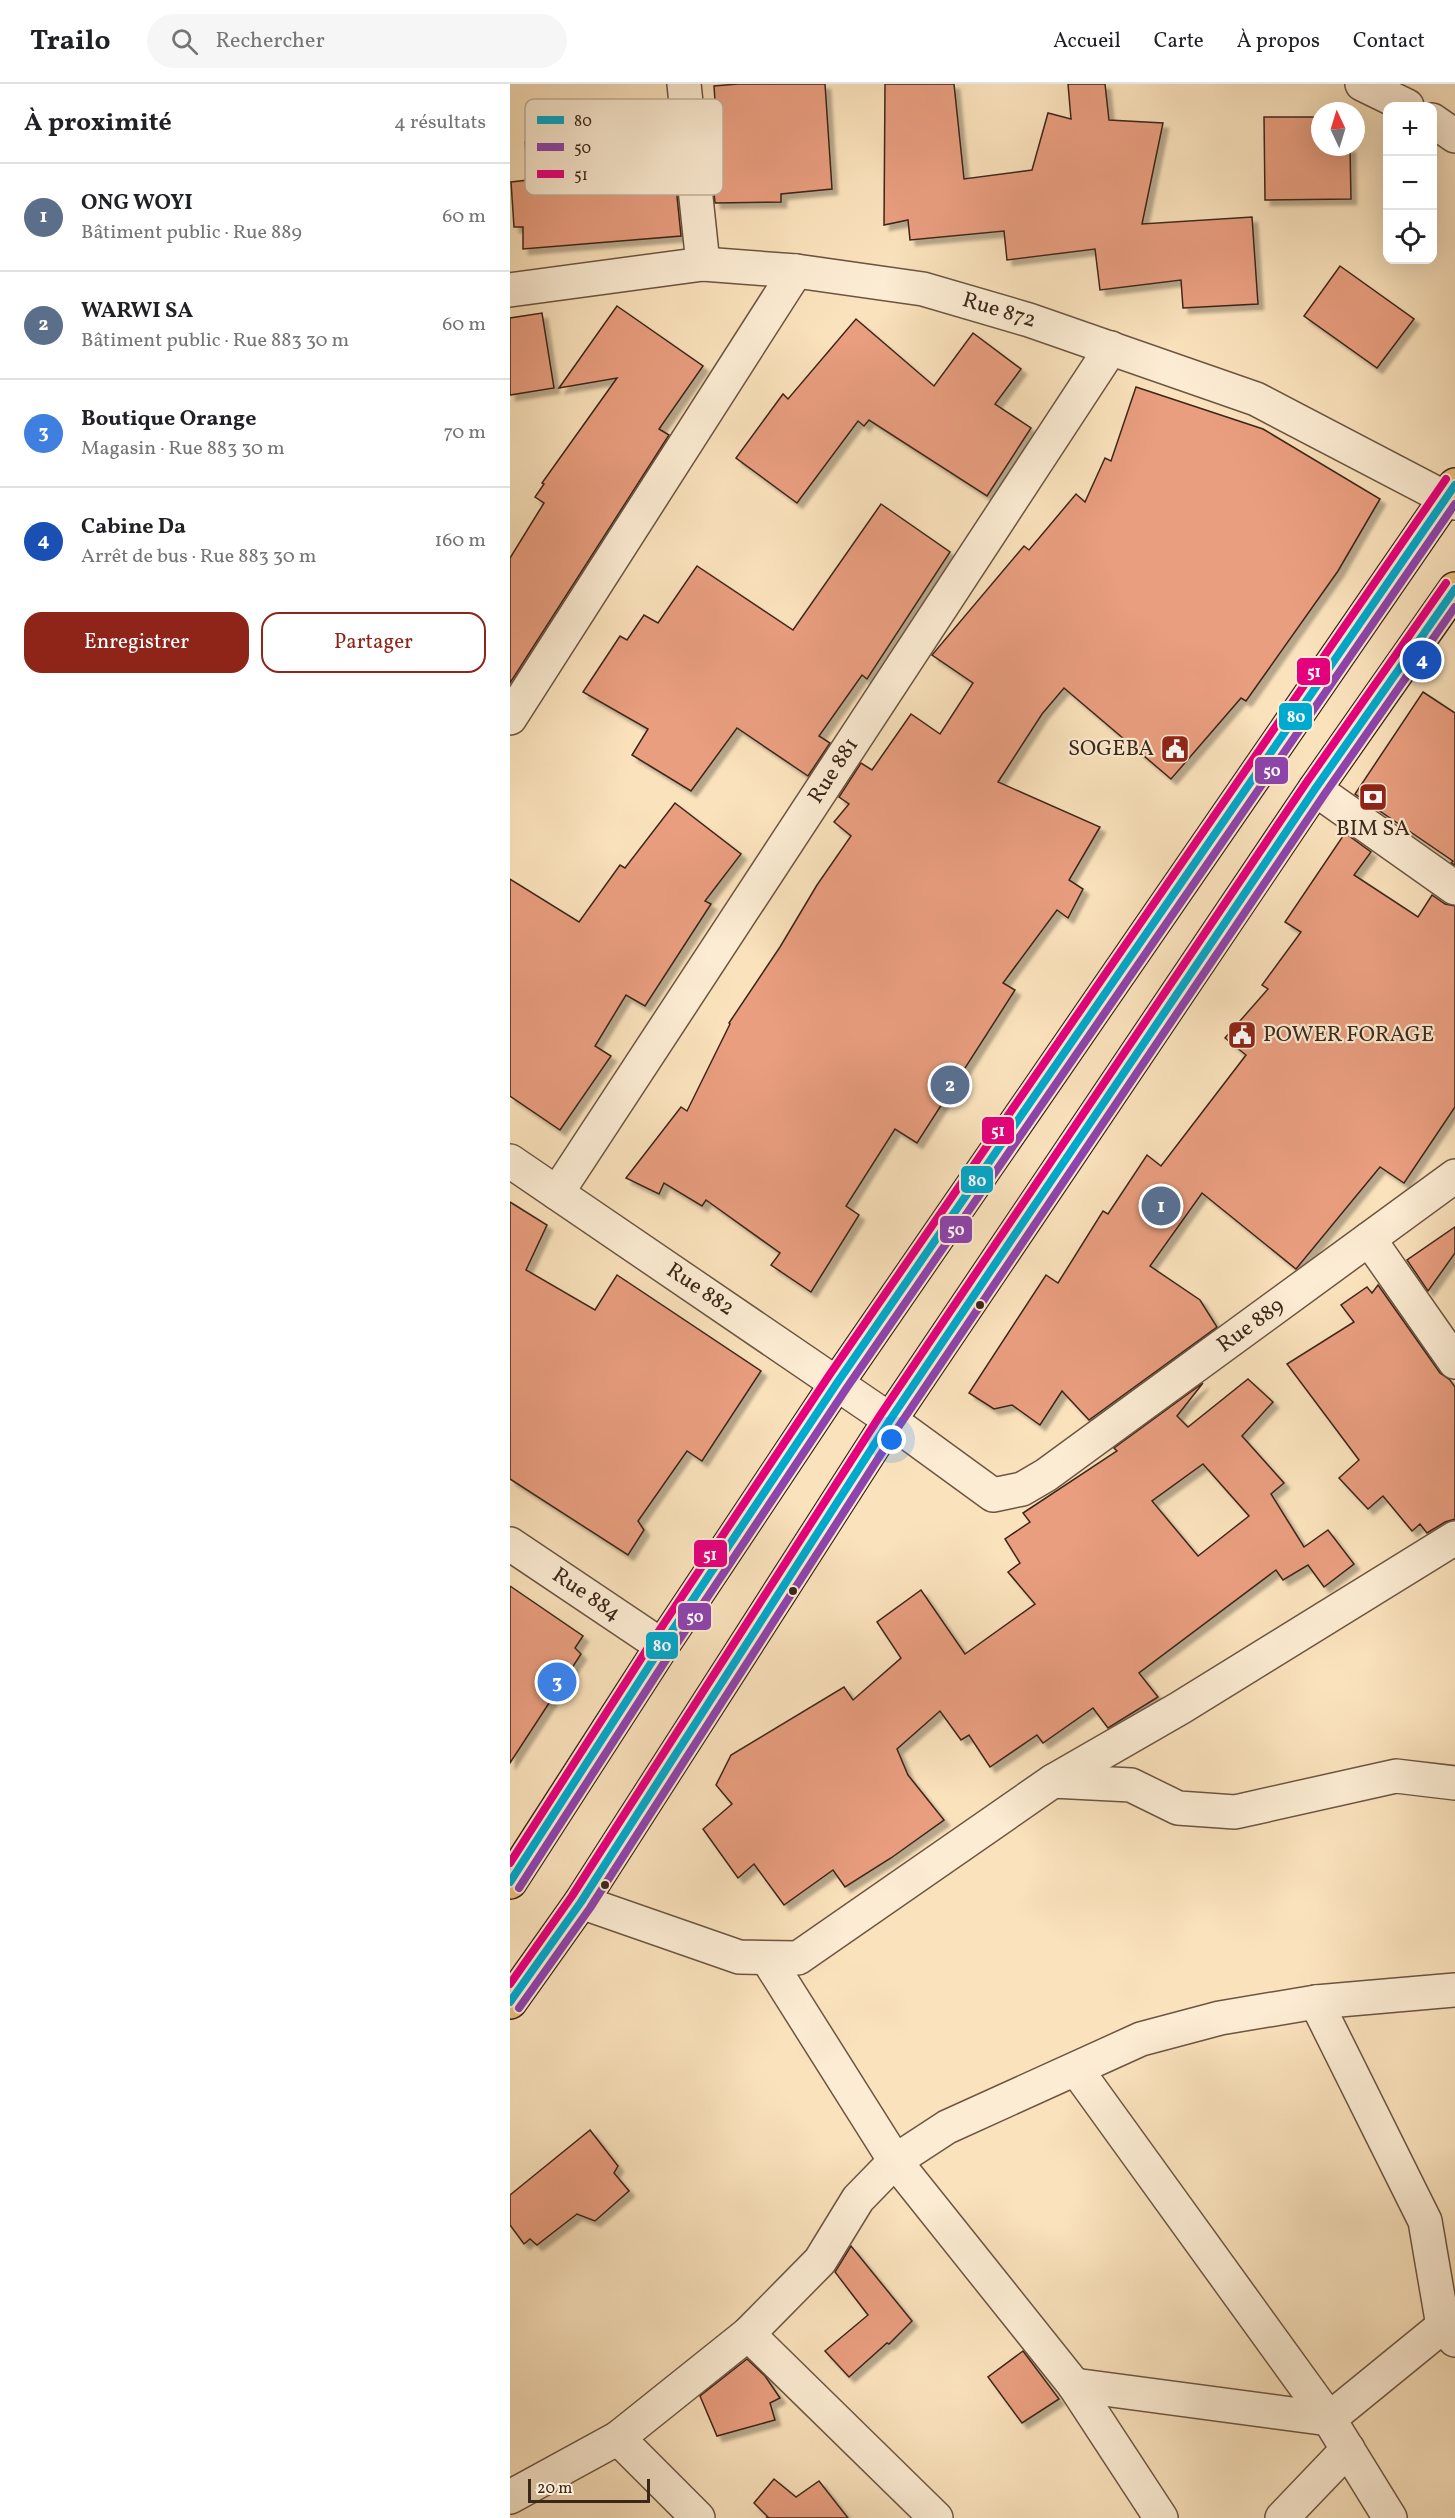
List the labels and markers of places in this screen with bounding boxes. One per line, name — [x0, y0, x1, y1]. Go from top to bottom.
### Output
pin: 4 — [1402, 638, 1442, 682]
public building icon: SOGEBA — [1159, 733, 1191, 765]
place label: SOGEBA — [1068, 734, 1154, 765]
bank icon: BIM SA — [1357, 781, 1389, 813]
place label: BIM SA — [1336, 814, 1410, 845]
public building icon: POWER FORAGE — [1226, 1019, 1258, 1051]
place label: POWER FORAGE — [1263, 1020, 1434, 1051]
pin: 2 — [930, 1062, 970, 1108]
pin: 1 — [1142, 1184, 1180, 1228]
unlabelled marker — [974, 1299, 986, 1311]
unlabelled marker — [787, 1585, 799, 1597]
pin: 3 — [538, 1660, 576, 1704]
unlabelled marker — [599, 1879, 611, 1891]

